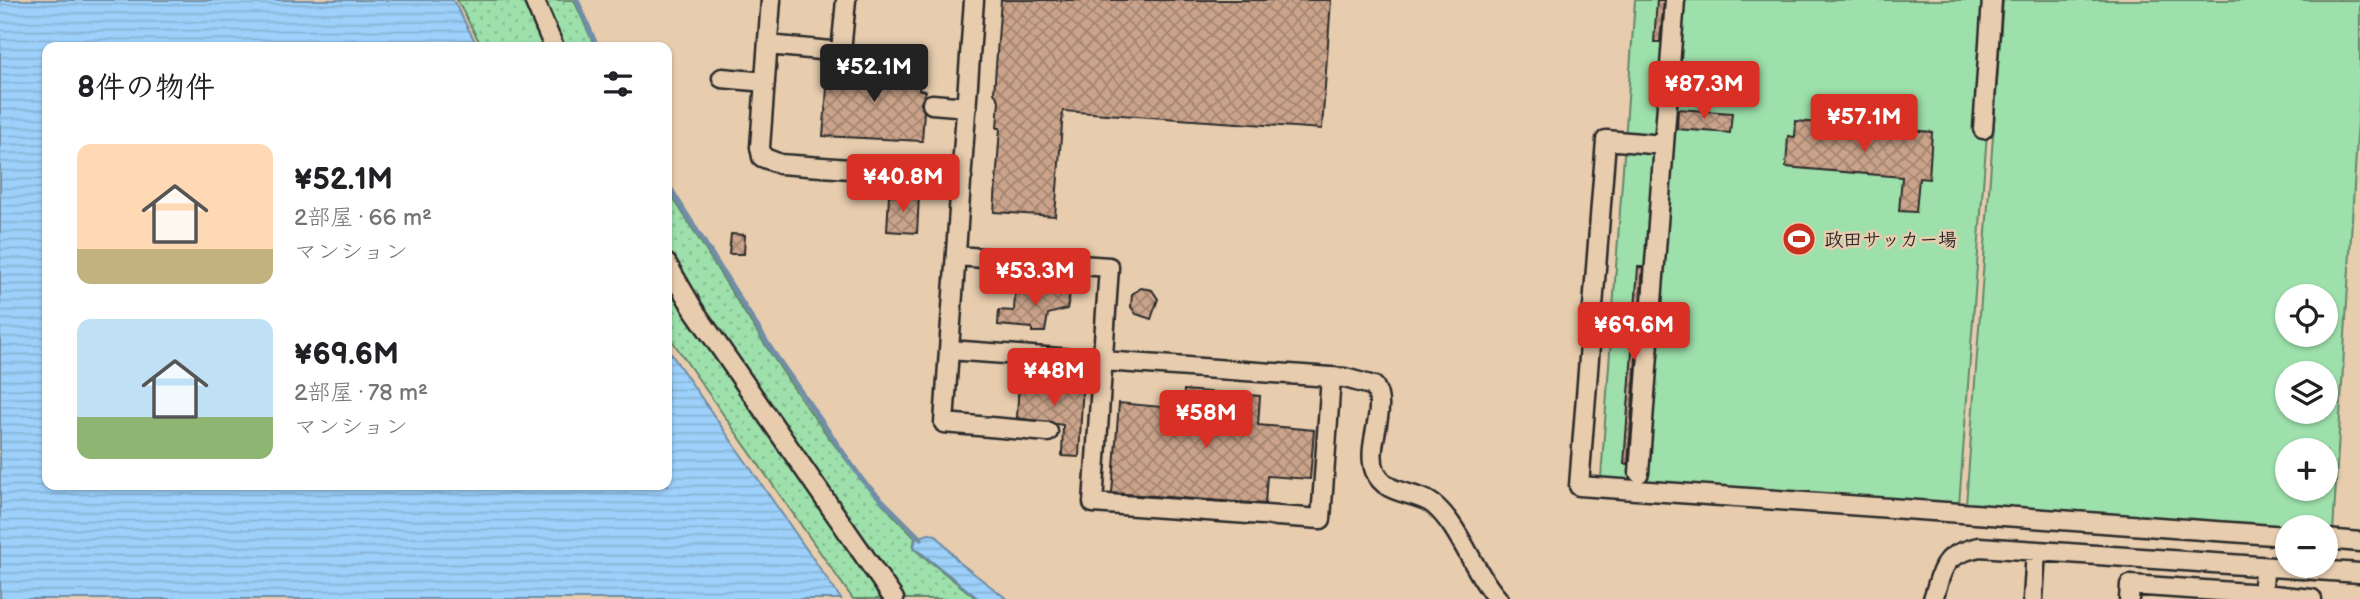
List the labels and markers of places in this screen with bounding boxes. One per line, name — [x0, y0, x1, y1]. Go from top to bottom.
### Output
pin: ¥52.1M — [817, 44, 931, 104]
pin: ¥87.3M — [1647, 61, 1761, 121]
pin: ¥57.1M — [1807, 94, 1921, 154]
pin: ¥40.8M — [846, 154, 960, 214]
sports icon: 政田サッカー場 — [1780, 220, 1818, 258]
place label: 政田サッカー場 — [1824, 229, 1957, 252]
pin: ¥53.3M — [978, 248, 1092, 308]
pin: ¥69.6M — [1577, 302, 1691, 362]
pin: ¥48M — [1013, 348, 1095, 408]
pin: ¥58M — [1165, 391, 1247, 450]

